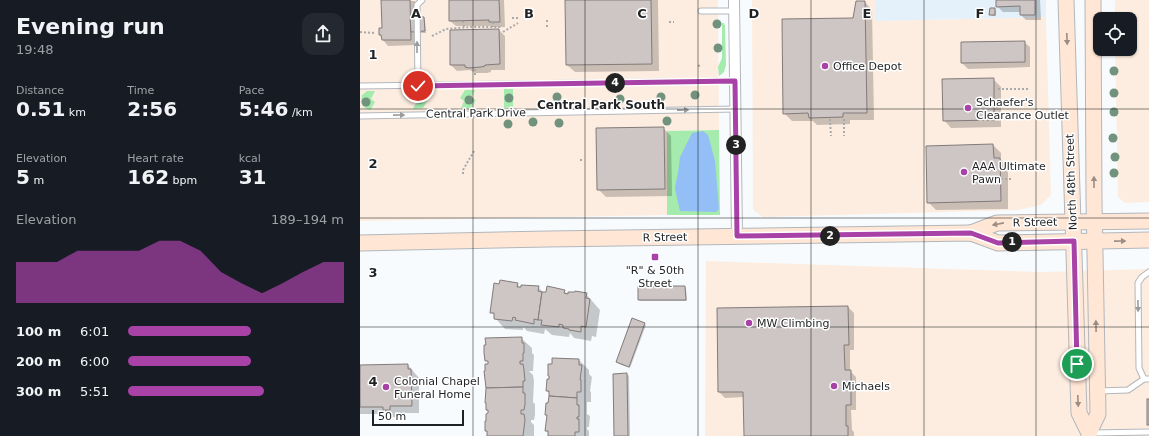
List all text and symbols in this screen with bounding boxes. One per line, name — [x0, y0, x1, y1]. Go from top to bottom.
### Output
text: A — [411, 6, 421, 21]
text: B — [524, 6, 534, 21]
text: C — [637, 6, 647, 21]
text: D — [749, 6, 760, 21]
text: E — [863, 6, 871, 21]
text: F — [976, 6, 984, 21]
map controls — [1093, 12, 1137, 56]
button: locate — [1093, 12, 1137, 56]
button: share — [302, 13, 344, 55]
text: Evening run — [16, 14, 165, 39]
one-way arrow — [1063, 33, 1070, 45]
one-way arrow — [414, 40, 420, 53]
text: 19:48 — [16, 42, 53, 57]
text: 1 — [368, 47, 378, 62]
place label: Office Depot — [833, 60, 903, 73]
marker: Office Depot — [820, 61, 830, 71]
pin — [401, 69, 435, 103]
pin: 4 — [605, 73, 625, 93]
icon: check — [407, 75, 429, 97]
text: 4 — [611, 76, 619, 89]
text: Distance — [16, 84, 64, 97]
text: Time — [127, 84, 154, 97]
text: Pace — [239, 84, 264, 97]
place label: Schaefer's Clearance Outlet — [976, 96, 1070, 122]
text: 0.51 — [16, 97, 65, 121]
text: 2:56 — [127, 97, 177, 121]
text: 5:46 — [239, 97, 288, 121]
district label: Central Park South — [537, 98, 665, 112]
marker: Schaefer's Clearance Outlet — [963, 103, 973, 113]
text: km — [65, 106, 86, 119]
text: /km — [288, 106, 313, 119]
street label: Central Park Drive — [426, 106, 526, 121]
one-way arrow — [677, 107, 689, 114]
one-way arrow — [393, 112, 406, 118]
street label: North 48th Street — [1063, 133, 1080, 230]
pin: 3 — [726, 135, 746, 155]
text: 3 — [732, 138, 740, 151]
text: Elevation — [16, 152, 67, 165]
text: Heart rate — [127, 152, 184, 165]
text: kcal — [239, 152, 261, 165]
text: 2 — [368, 156, 378, 171]
place label: AAA Ultimate Pawn — [972, 160, 1046, 186]
text: 5 — [16, 165, 30, 189]
text: 162 — [127, 165, 169, 189]
text: 31 — [239, 165, 267, 189]
marker: AAA Ultimate Pawn — [959, 167, 969, 177]
text: m — [30, 174, 44, 187]
text: bpm — [169, 174, 197, 187]
one-way arrow — [1091, 175, 1097, 188]
text: Elevation — [16, 212, 76, 227]
text: 189–194 m — [271, 212, 344, 227]
street label: R Street — [1013, 216, 1058, 229]
one-way arrow — [992, 221, 1004, 227]
pin: 2 — [820, 226, 840, 246]
text: 2 — [826, 229, 834, 242]
street label: R Street — [643, 231, 688, 244]
pin: 1 — [1002, 232, 1022, 252]
text: 1 — [1008, 235, 1016, 248]
one-way arrow — [1114, 238, 1127, 244]
marker: "R" & 50th Street — [650, 252, 660, 262]
place label: "R" & 50th Street — [626, 264, 684, 290]
text: 3 — [368, 265, 378, 280]
one-way arrow — [1135, 300, 1141, 313]
place label: MW Climbing — [757, 317, 829, 330]
marker: MW Climbing — [744, 318, 754, 328]
one-way arrow — [1093, 319, 1099, 332]
text: 100 m — [16, 324, 61, 339]
text: 6:01 — [80, 324, 109, 339]
pin — [1060, 347, 1094, 381]
icon: arrive — [1066, 353, 1088, 375]
text: 200 m — [16, 354, 61, 369]
text: 6:00 — [80, 354, 109, 369]
text: 4 — [368, 374, 378, 389]
place label: Colonial Chapel Funeral Home — [394, 375, 480, 401]
place label: Michaels — [842, 380, 890, 393]
marker: Michaels — [829, 381, 839, 391]
marker: Colonial Chapel Funeral Home — [381, 382, 391, 392]
text: 300 m — [16, 384, 61, 399]
text: 5:51 — [80, 384, 109, 399]
one-way arrow — [1075, 395, 1082, 407]
scale bar — [372, 408, 464, 427]
text: 50 m — [378, 410, 406, 423]

